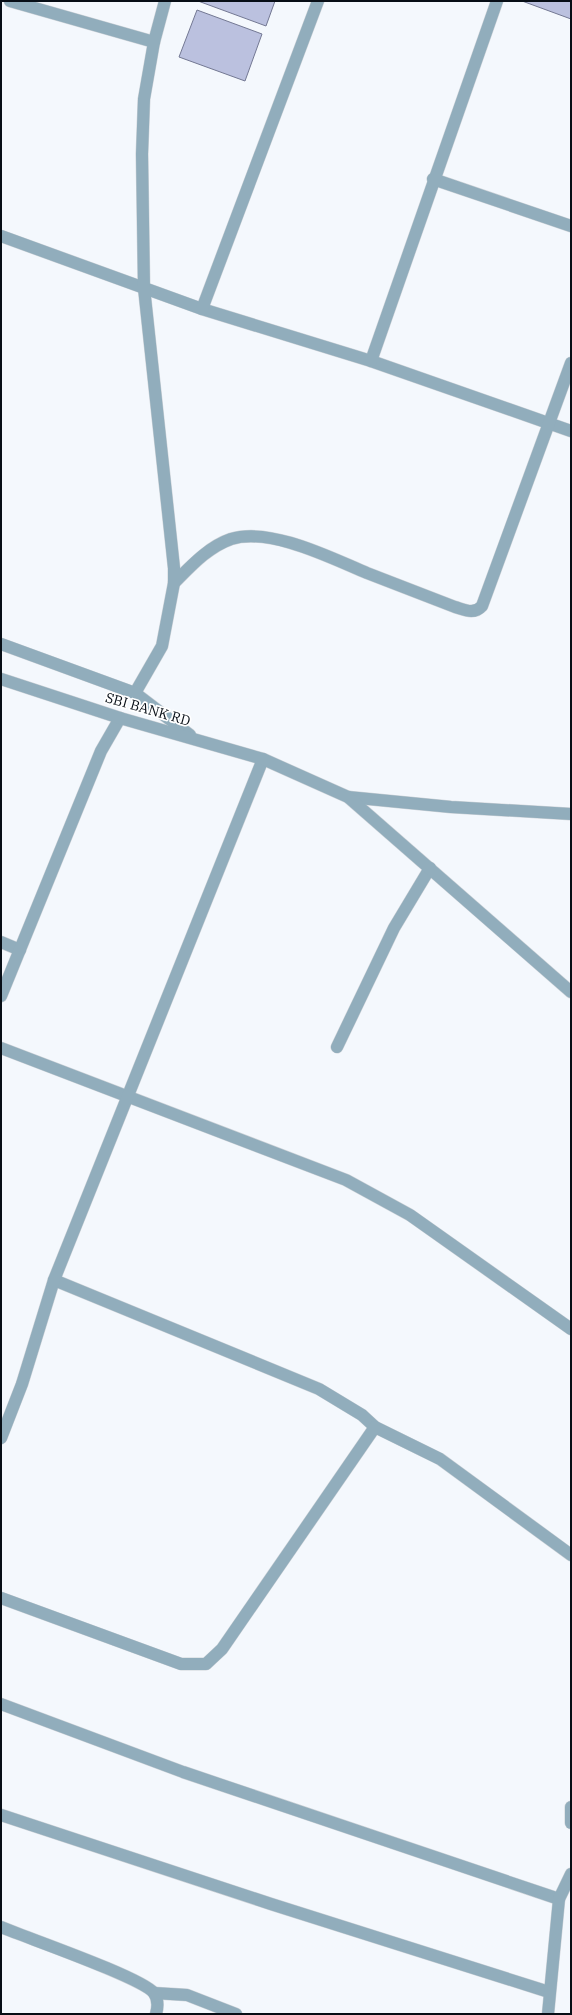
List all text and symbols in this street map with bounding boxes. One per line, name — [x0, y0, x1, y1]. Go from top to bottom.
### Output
street label: SBI BANK RD — [103, 688, 193, 730]

